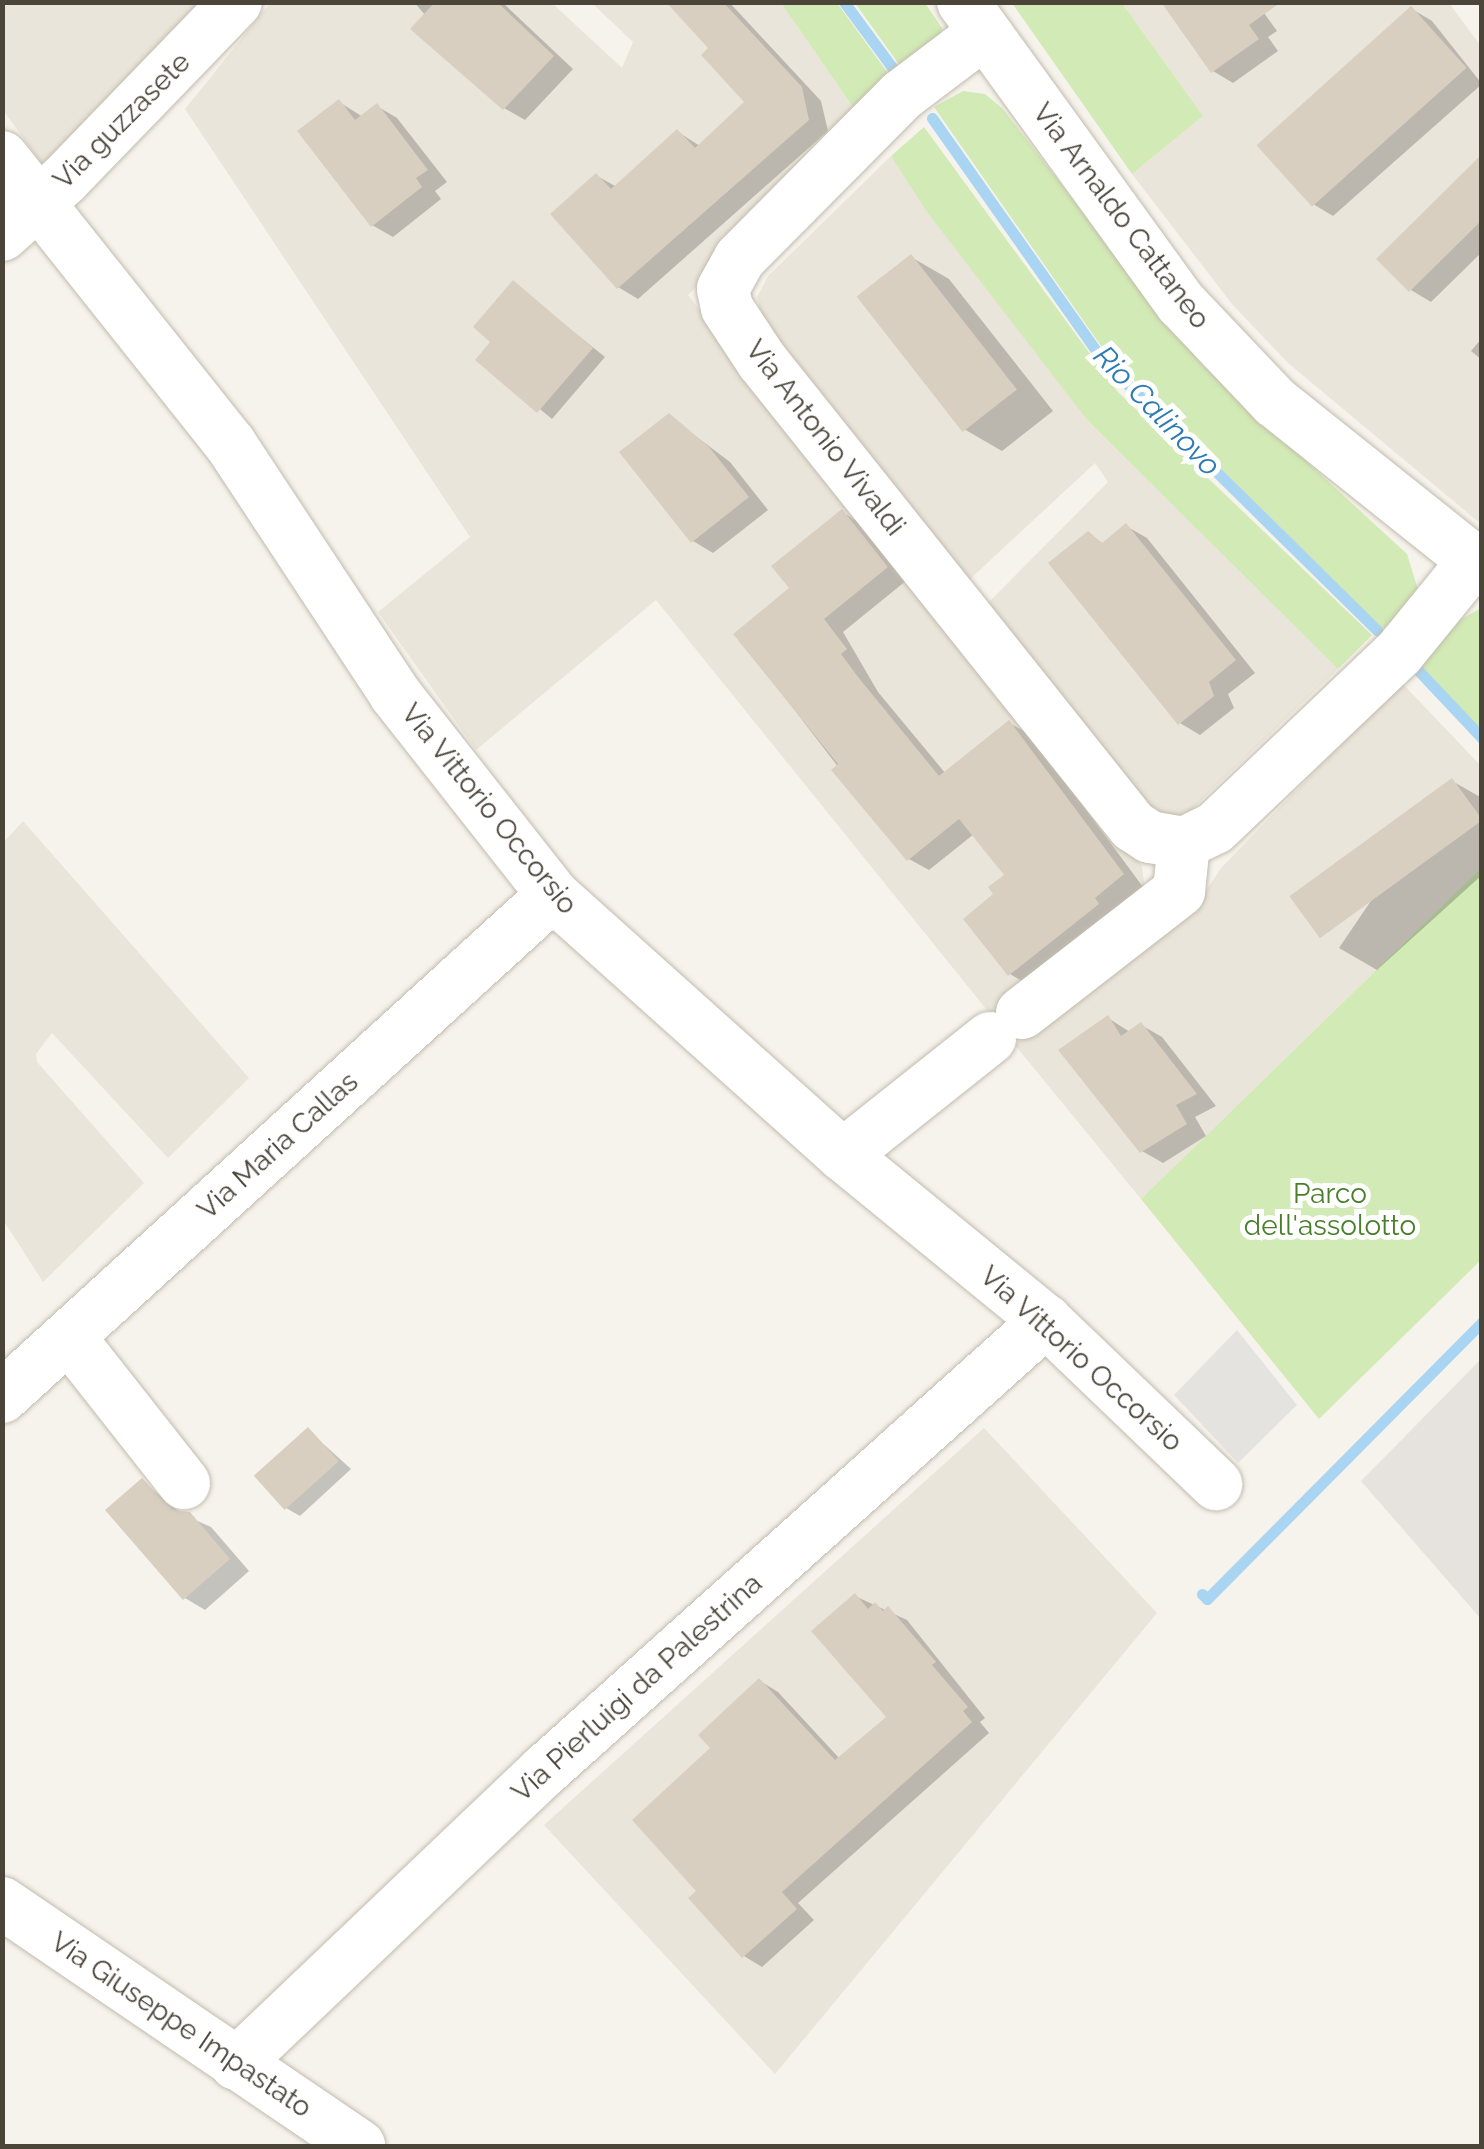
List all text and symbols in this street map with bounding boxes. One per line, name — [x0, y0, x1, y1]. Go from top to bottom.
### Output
street label: Via guzzasete — [47, 46, 197, 196]
street label: Via Arnaldo Cattaneo — [1025, 96, 1217, 336]
street label: Via Antonio Vivaldi — [738, 333, 912, 543]
water label: Rio Calinovo — [1086, 339, 1228, 483]
street label: Via Vittorio Occorsio — [394, 697, 584, 921]
street label: Via Maria Callas — [191, 1065, 365, 1227]
park label: Parco dell'assolotto — [1244, 1177, 1416, 1243]
street label: Via Vittorio Occorsio — [972, 1259, 1190, 1459]
street label: Via Pierluigi da Palestrina — [505, 1567, 769, 1809]
street label: Via Giuseppe Impastato — [44, 1925, 318, 2125]

